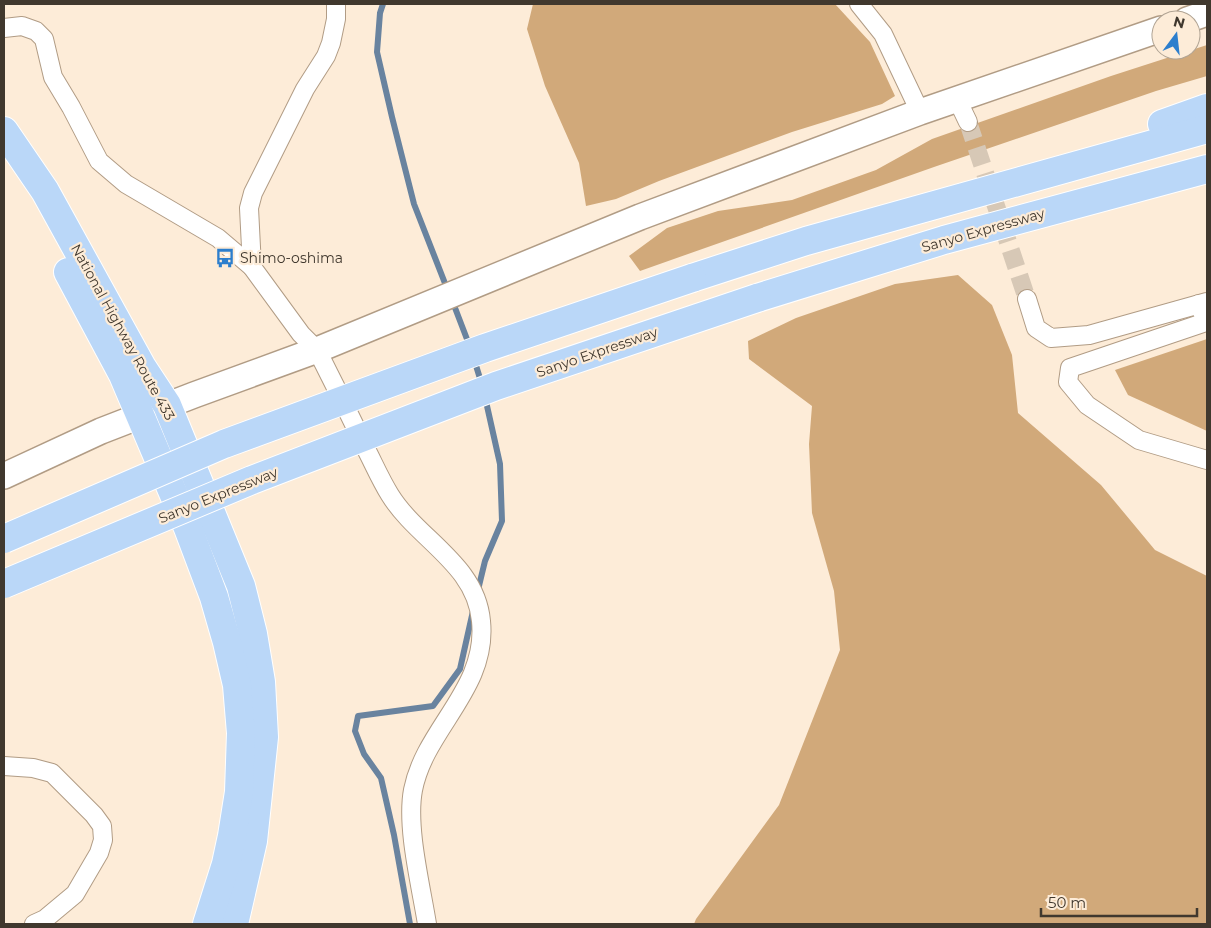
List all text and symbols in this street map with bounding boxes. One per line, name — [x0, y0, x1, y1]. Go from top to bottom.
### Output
north arrow — [1151, 10, 1201, 60]
text: N — [1172, 12, 1187, 33]
street label: Sanyo Expressway — [919, 204, 1047, 256]
street label: National Highway Route 433 — [67, 241, 179, 423]
bus stop icon: Shimo-oshima — [214, 247, 236, 269]
place label: Shimo-oshima — [240, 249, 343, 267]
street label: Sanyo Expressway — [534, 323, 660, 381]
street label: Sanyo Expressway — [156, 463, 281, 527]
scale bar — [1041, 886, 1197, 918]
text: 50 m — [1048, 893, 1086, 912]

